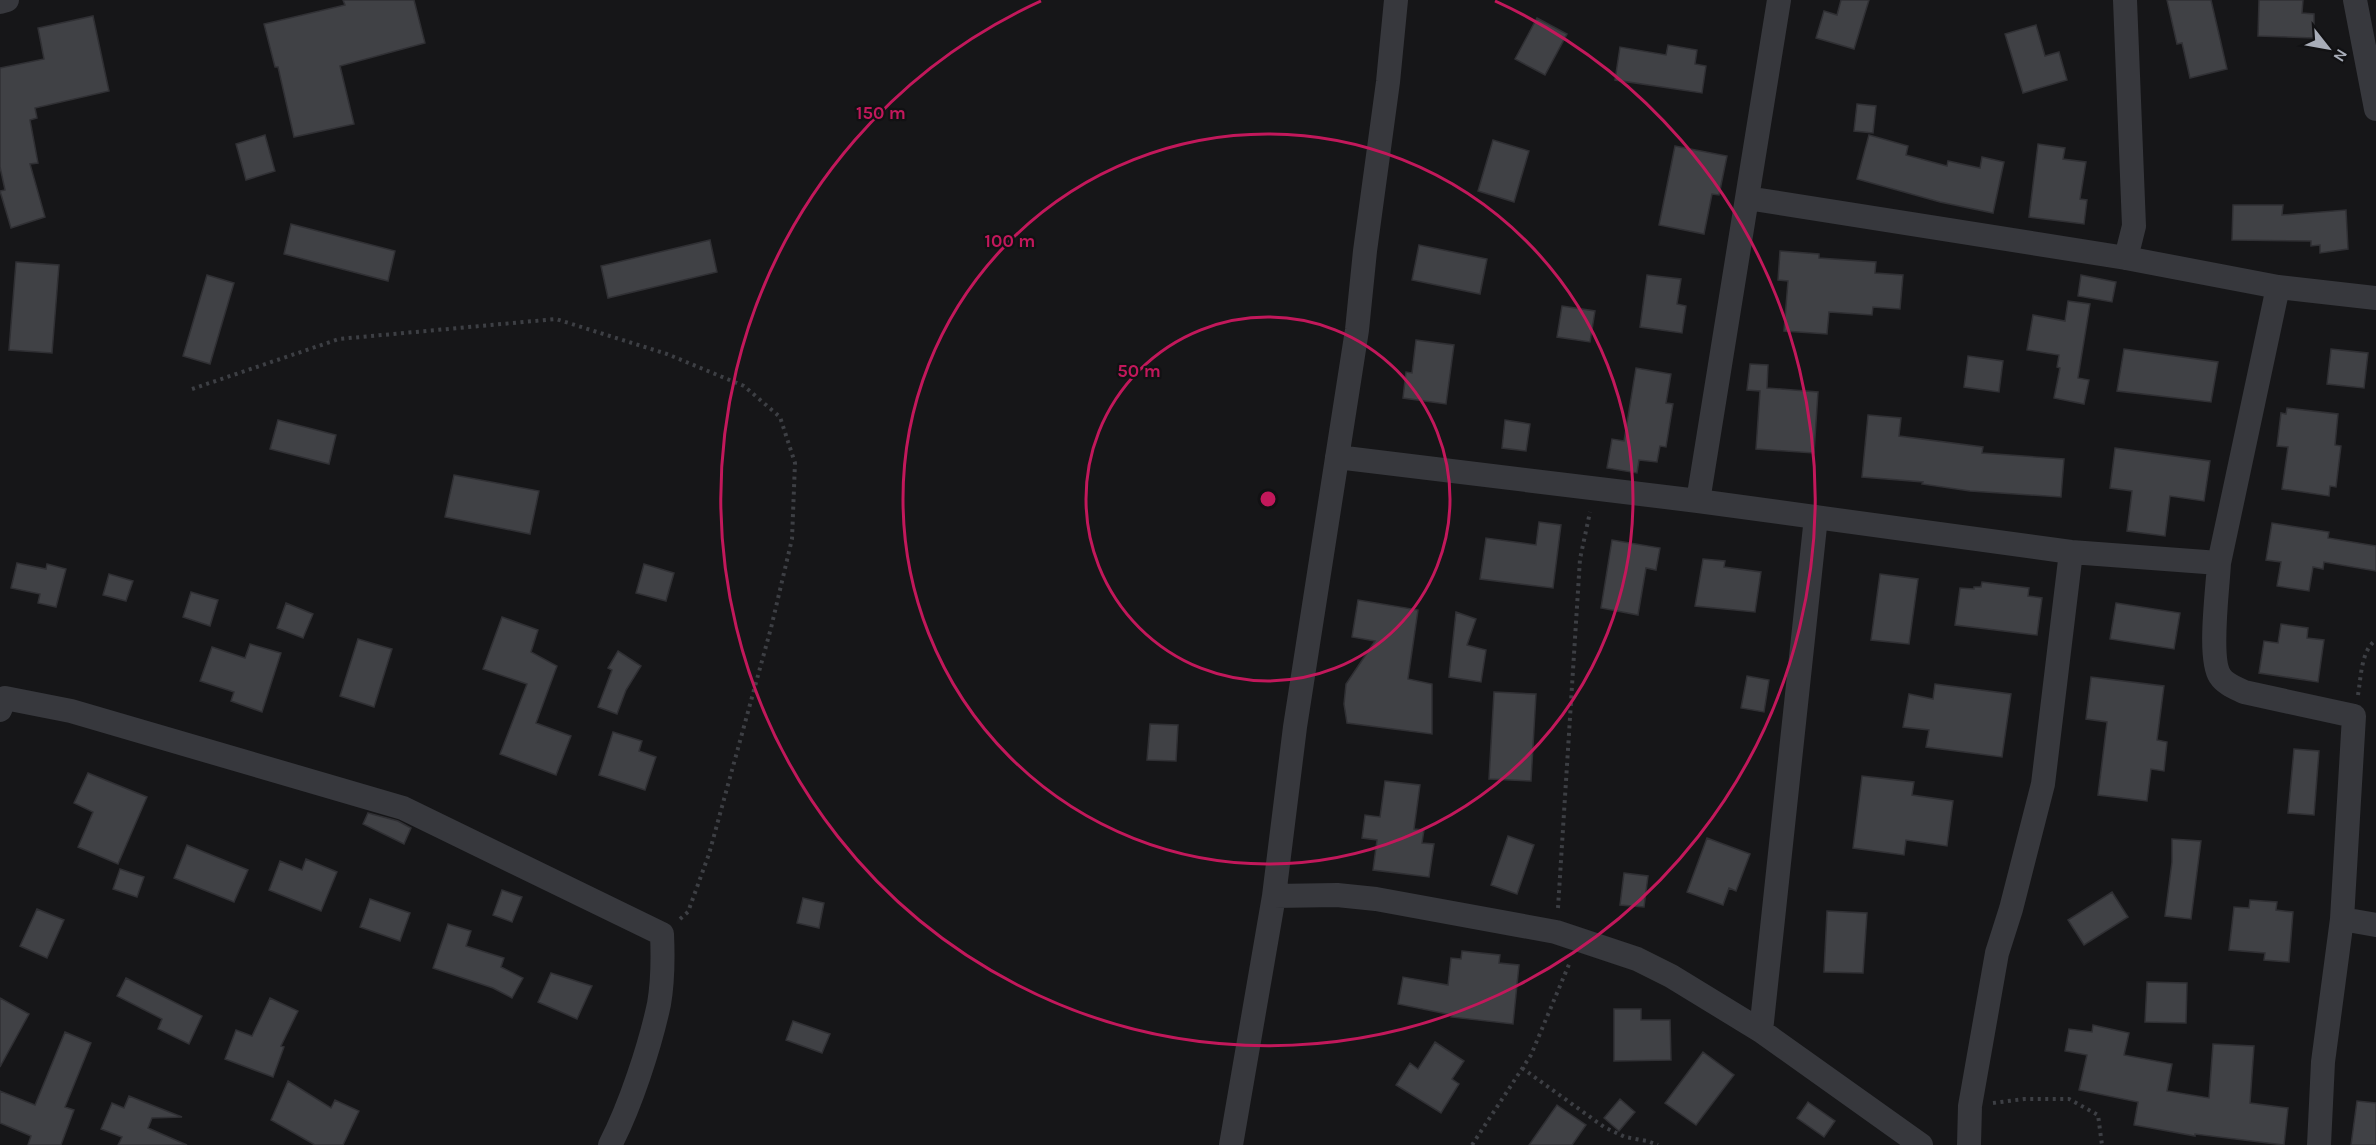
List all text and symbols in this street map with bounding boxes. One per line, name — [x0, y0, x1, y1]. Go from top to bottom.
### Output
north arrow — [2298, 18, 2358, 78]
text: N — [2329, 46, 2352, 65]
text: 150 m — [856, 102, 906, 124]
text: 100 m — [985, 230, 1035, 252]
text: 50 m — [1117, 360, 1161, 382]
centre of rings — [1258, 489, 1278, 509]

